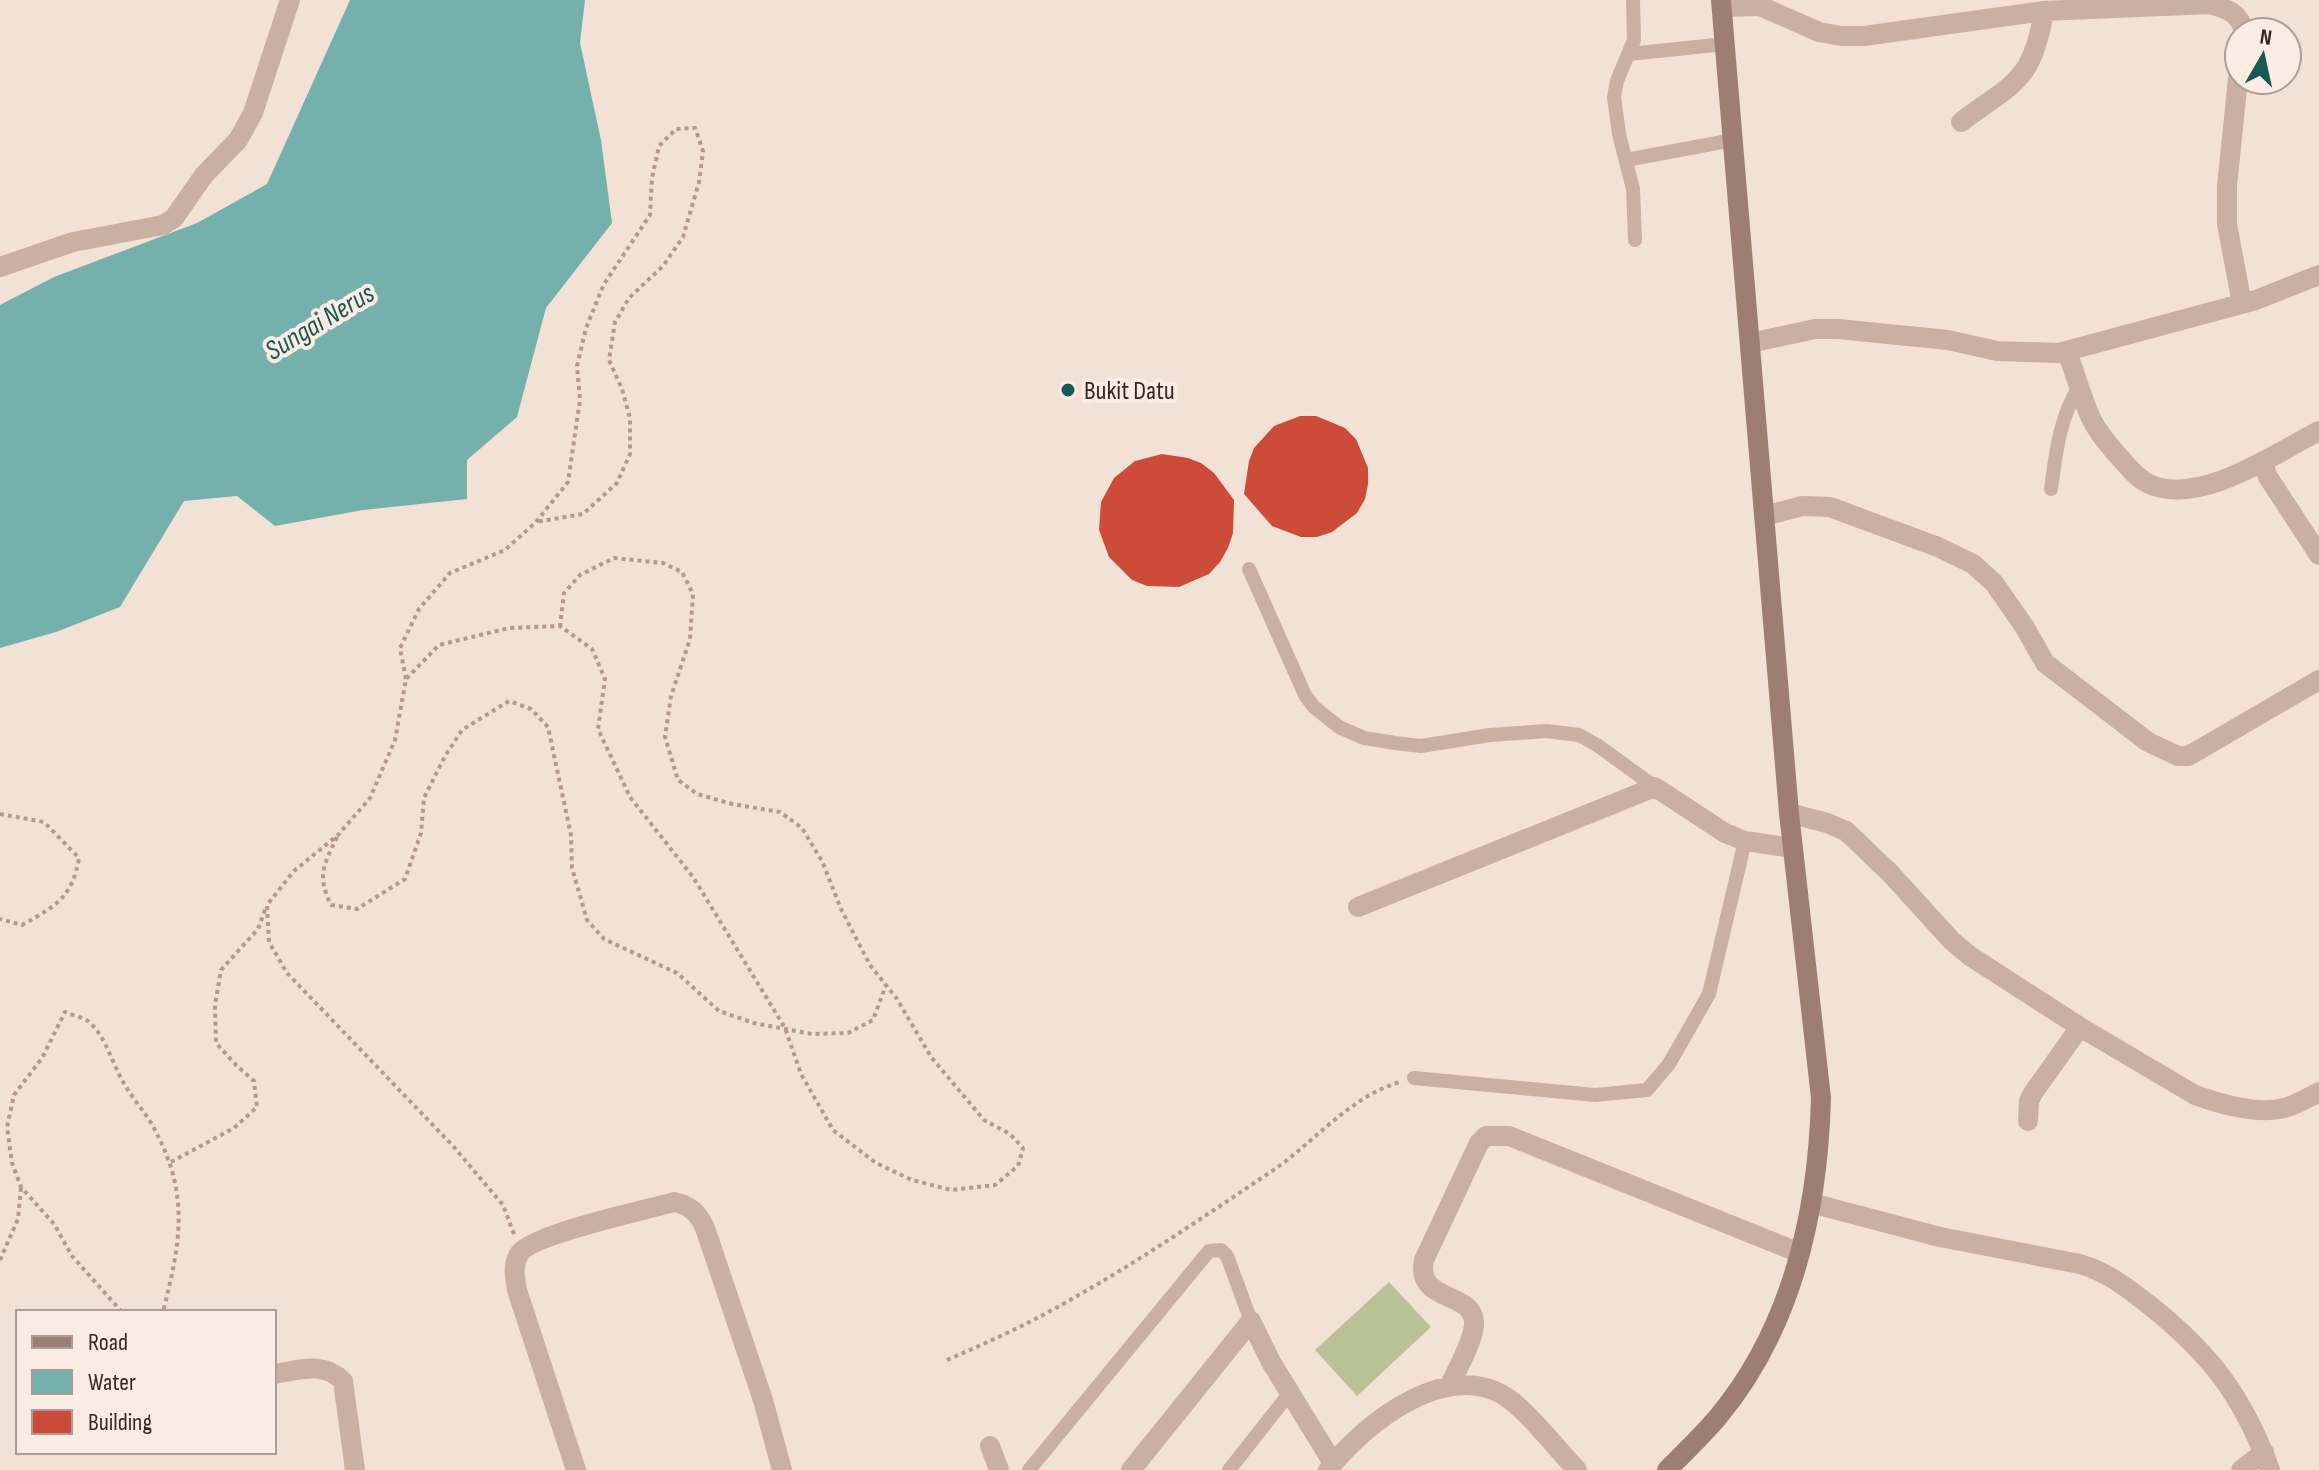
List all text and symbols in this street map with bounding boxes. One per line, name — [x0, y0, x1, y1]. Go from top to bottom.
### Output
north arrow — [2223, 16, 2303, 96]
text: N — [2258, 23, 2274, 52]
water label: Sungai Nerus — [259, 277, 380, 368]
place label: Bukit Datu — [1084, 376, 1175, 407]
marker: Bukit Datu — [1059, 381, 1077, 399]
legend — [16, 1310, 276, 1454]
text: Road — [88, 1328, 128, 1357]
text: Water — [88, 1368, 136, 1397]
text: Building — [88, 1408, 152, 1437]

